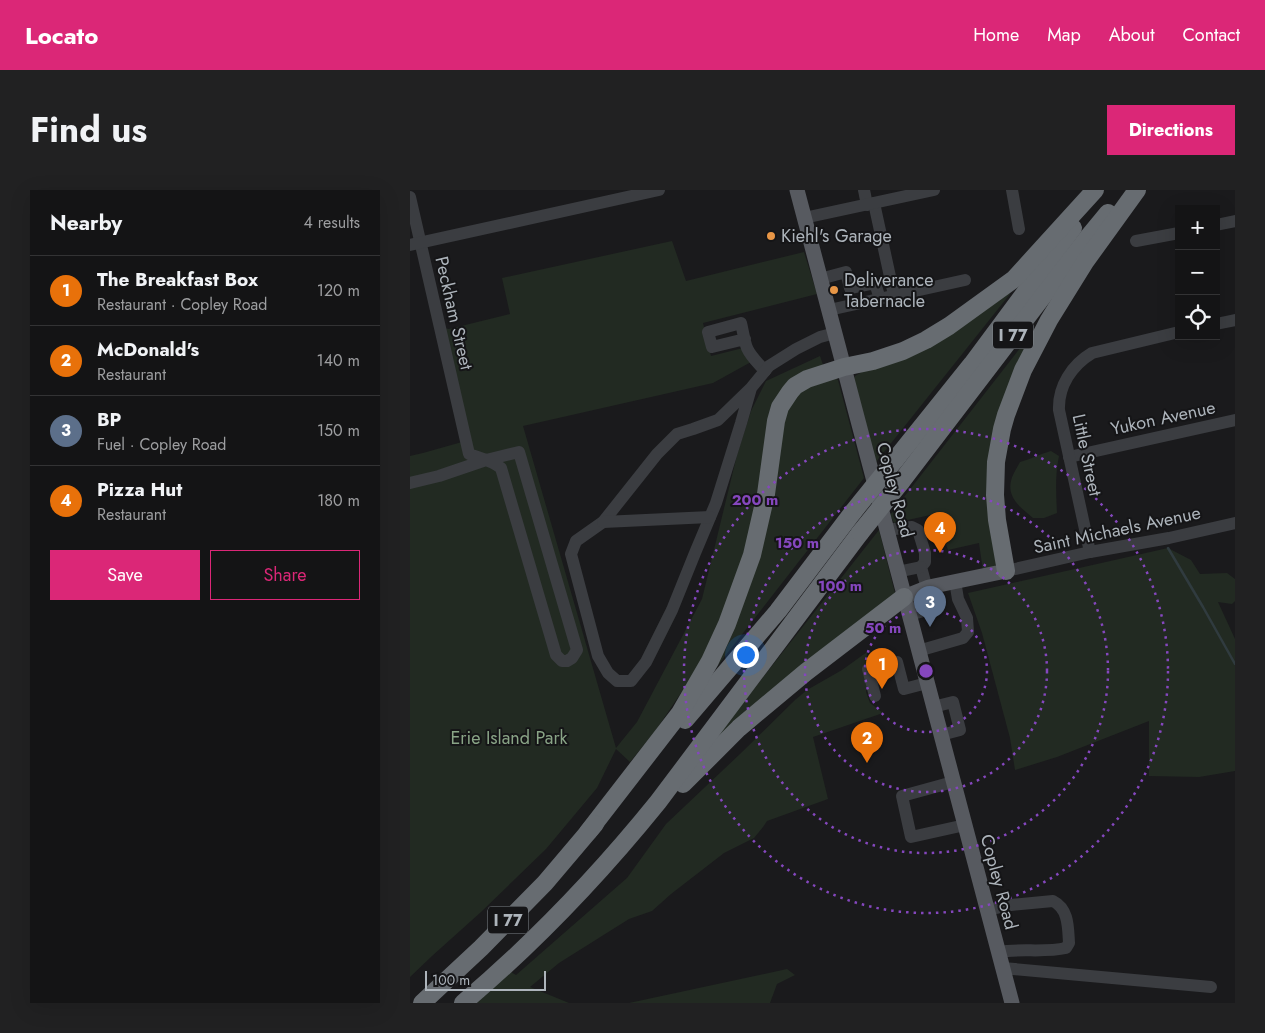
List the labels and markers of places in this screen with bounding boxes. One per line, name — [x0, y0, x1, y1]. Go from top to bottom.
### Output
place label: Kiehl's Garage — [781, 223, 892, 249]
marker: Kiehl's Garage — [765, 230, 777, 242]
place label: Deliverance Tabernacle — [844, 267, 933, 314]
marker: Deliverance Tabernacle — [828, 284, 840, 296]
pin: 4 — [924, 512, 956, 553]
pin: 3 — [914, 586, 946, 627]
pin: 1 — [866, 648, 898, 689]
centre of rings — [917, 662, 935, 680]
pin: 2 — [851, 722, 883, 763]

